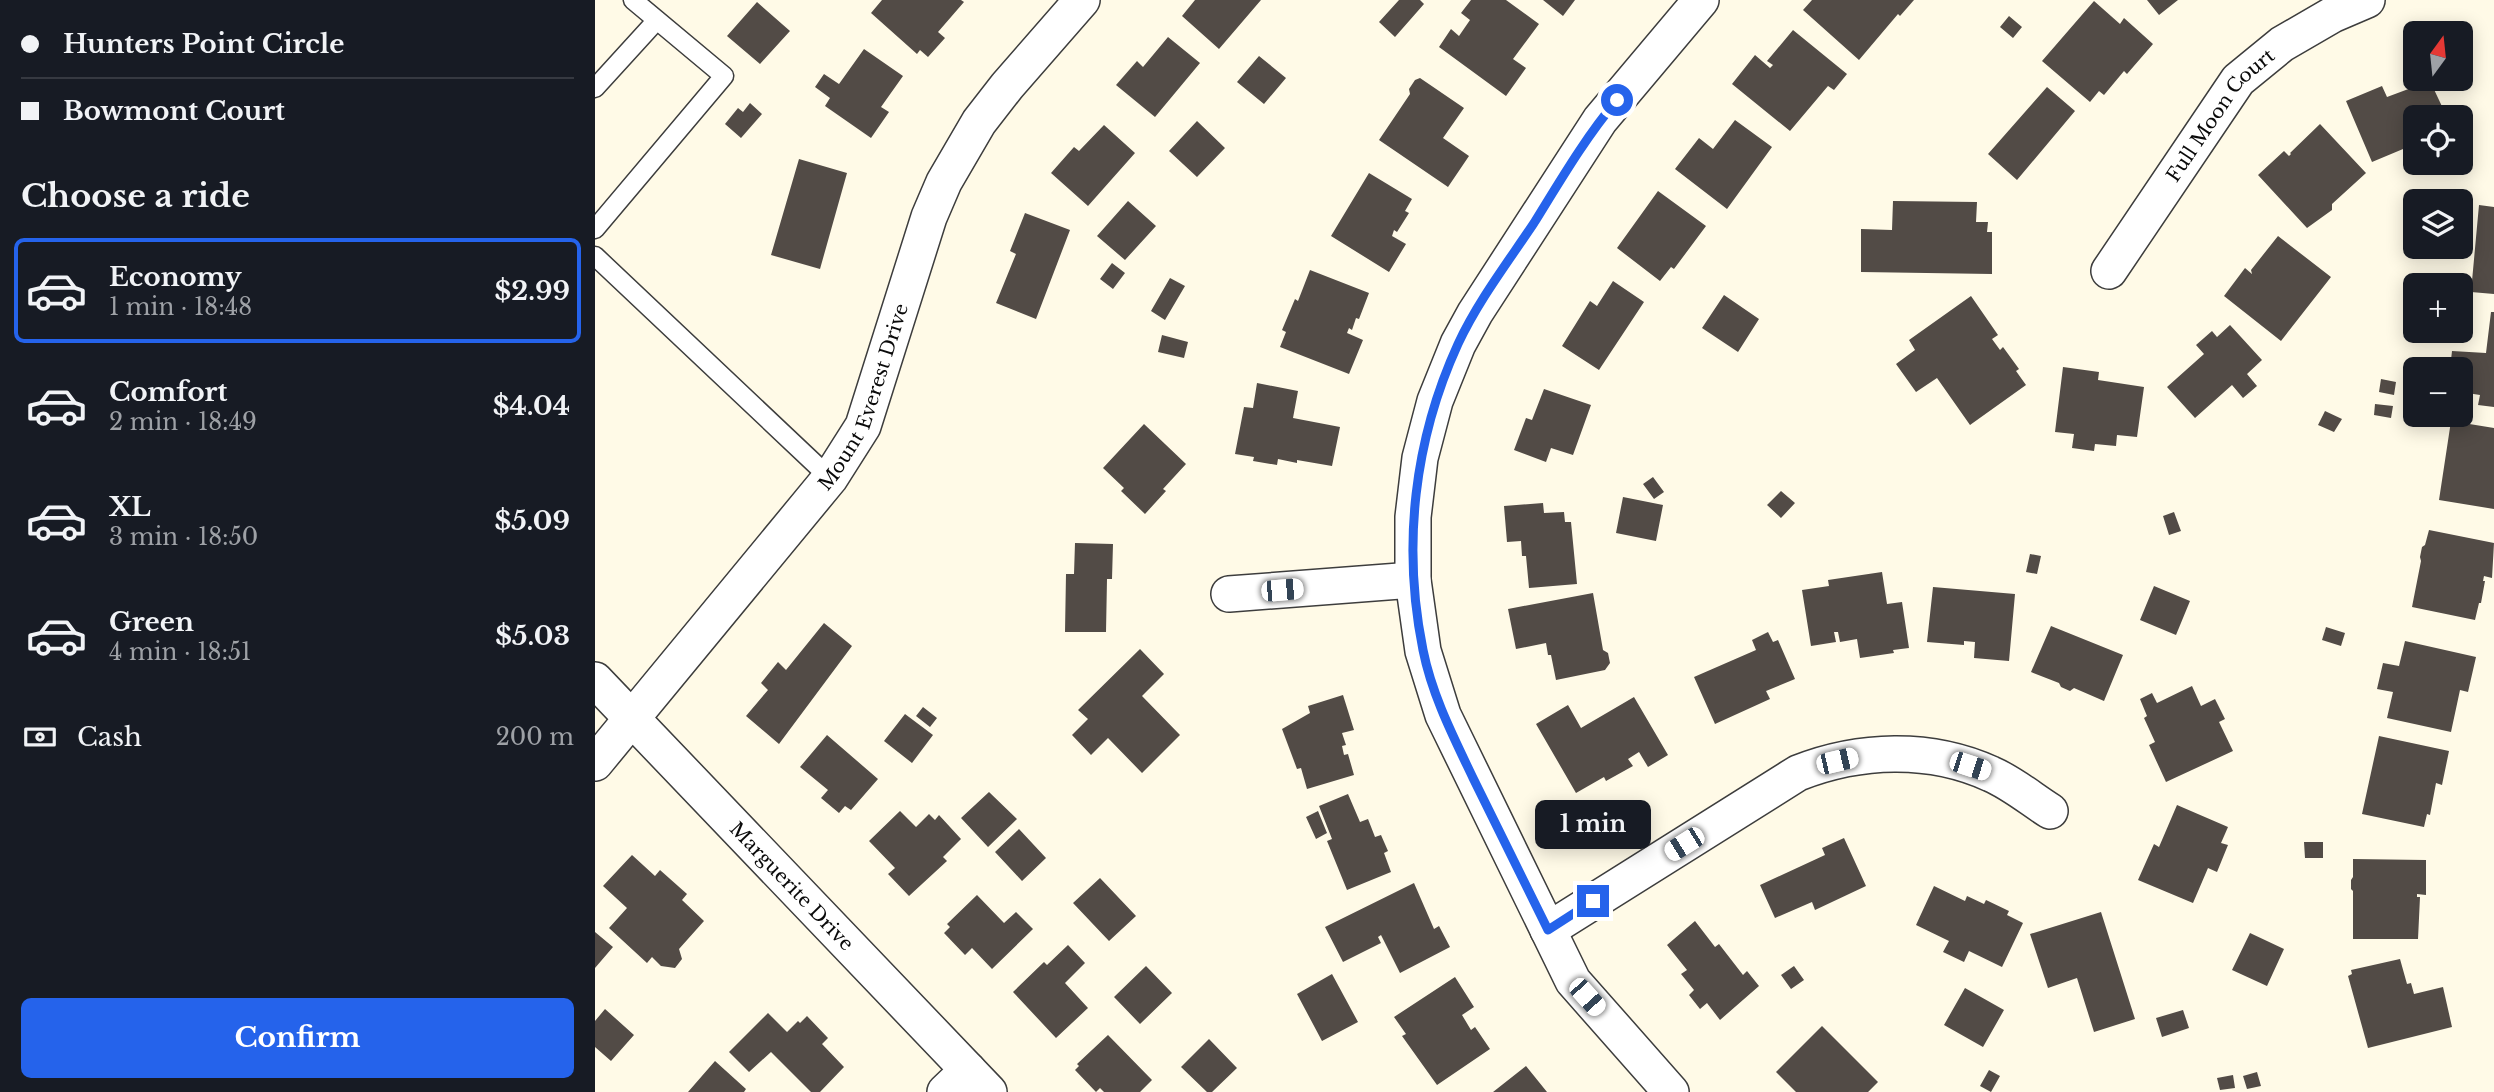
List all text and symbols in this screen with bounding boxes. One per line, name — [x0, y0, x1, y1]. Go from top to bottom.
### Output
north arrow — [2403, 21, 2473, 91]
map controls — [2403, 21, 2473, 427]
text: Hunters Point Circle — [63, 28, 344, 60]
street label: Full Moon Court — [2162, 44, 2280, 186]
route start — [1601, 84, 1633, 116]
text: Bowmont Court — [63, 95, 285, 127]
button: locate — [2403, 105, 2473, 175]
text: Choose a ride — [21, 176, 250, 216]
button: layers — [2403, 189, 2473, 259]
icon: car — [25, 259, 88, 322]
text: Economy — [109, 261, 242, 293]
button: + — [2403, 273, 2473, 343]
text: $2.99 — [495, 275, 570, 307]
text: 1 min · 18:48 — [109, 293, 252, 321]
street label: Mount Everest Drive — [814, 301, 913, 495]
button: − — [2403, 357, 2473, 427]
icon: car — [25, 374, 88, 437]
text: Comfort — [109, 376, 227, 408]
text: $4.04 — [493, 390, 570, 422]
text: 2 min · 18:49 — [109, 408, 257, 436]
icon: car — [25, 489, 88, 552]
text: XL — [109, 491, 151, 523]
text: $5.09 — [494, 505, 570, 537]
text: 3 min · 18:50 — [109, 523, 258, 551]
car — [1261, 578, 1304, 602]
icon: car — [25, 604, 88, 667]
text: Green — [109, 606, 194, 638]
text: $5.03 — [495, 620, 570, 652]
text: 4 min · 18:51 — [109, 638, 251, 666]
icon: cash — [21, 718, 59, 756]
text: Cash — [77, 721, 142, 753]
text: 200 m — [496, 723, 574, 751]
car — [1815, 746, 1860, 776]
car — [1947, 750, 1994, 782]
callout: 1 min — [1535, 800, 1651, 848]
text: 1 min — [1560, 810, 1626, 838]
street label: Marguerite Drive — [725, 817, 858, 955]
car — [1661, 824, 1708, 864]
route end — [1577, 885, 1609, 917]
car — [1566, 974, 1609, 1020]
button: Confirm — [21, 998, 574, 1078]

